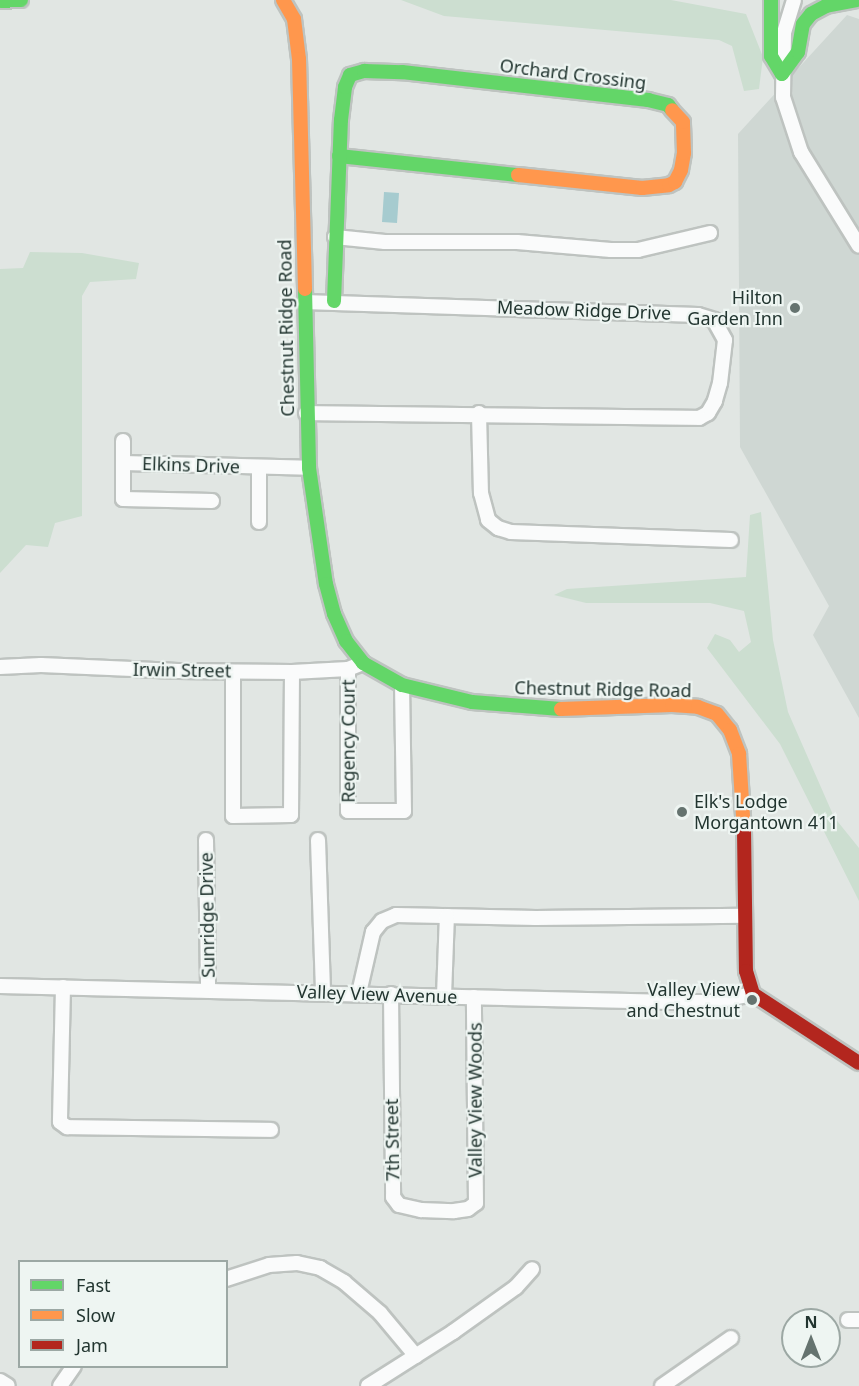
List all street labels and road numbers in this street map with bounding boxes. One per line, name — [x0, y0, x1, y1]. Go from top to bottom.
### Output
street label: Orchard Crossing — [499, 54, 647, 94]
street label: Chestnut Ridge Road — [274, 239, 298, 417]
street label: Meadow Ridge Drive — [497, 296, 671, 324]
street label: Elkins Drive — [142, 452, 240, 478]
street label: Irwin Street — [133, 658, 231, 682]
street label: Chestnut Ridge Road — [514, 677, 692, 701]
street label: Regency Court — [337, 679, 359, 803]
street label: Sunridge Drive — [195, 852, 219, 978]
street label: Valley View Avenue — [296, 980, 458, 1008]
street label: Valley View Woods — [464, 1022, 486, 1178]
street label: 7th Street — [380, 1098, 404, 1182]

